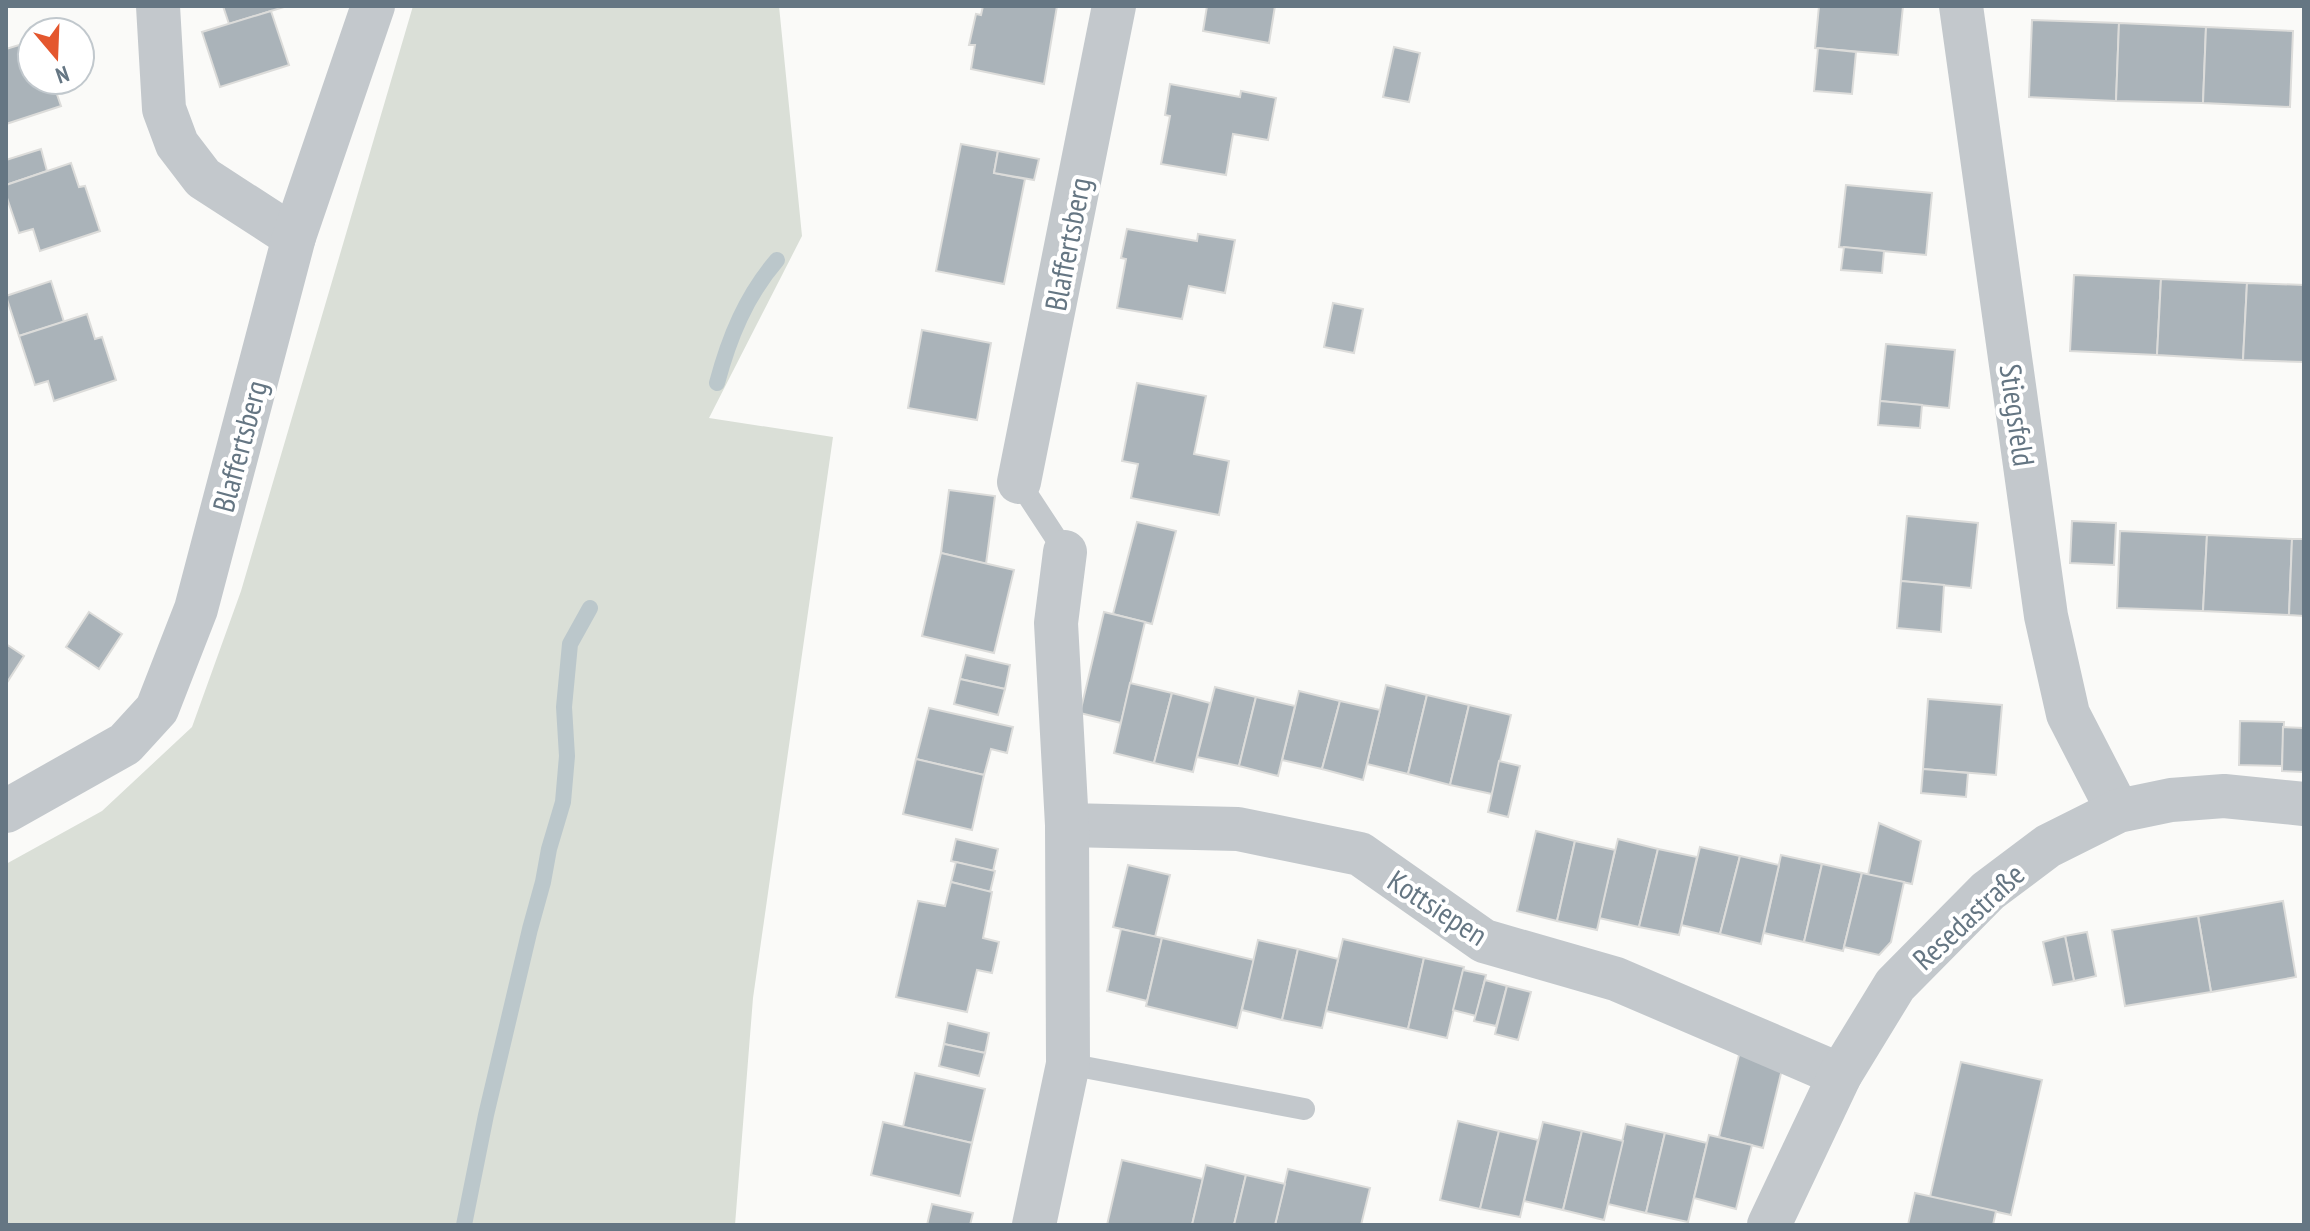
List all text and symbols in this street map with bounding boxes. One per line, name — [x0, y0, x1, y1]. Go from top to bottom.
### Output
north arrow — [16, 16, 96, 96]
text: N — [52, 60, 73, 90]
street label: Blaffertsberg — [1035, 174, 1099, 314]
street label: Stiegsfeld — [1992, 361, 2044, 469]
street label: Blaffertsberg — [203, 376, 275, 516]
street label: Resedastraße — [1904, 854, 2032, 978]
street label: Kottsiepen — [1381, 860, 1495, 954]

